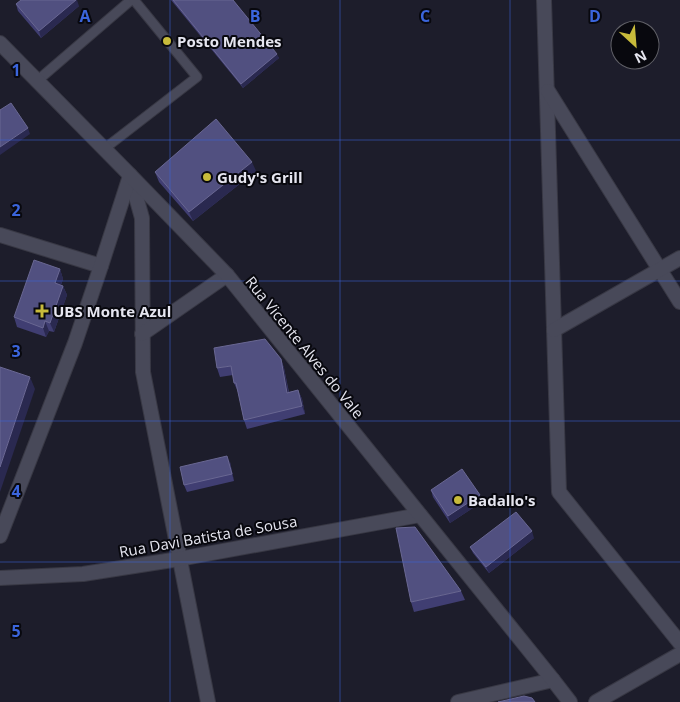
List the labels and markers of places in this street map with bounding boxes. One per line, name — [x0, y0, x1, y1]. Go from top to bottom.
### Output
place label: Posto Mendes — [177, 31, 282, 51]
marker: Posto Mendes — [161, 35, 173, 47]
place label: Gudy's Grill — [217, 167, 303, 187]
marker: Gudy's Grill — [201, 171, 213, 183]
place label: UBS Monte Azul — [53, 301, 171, 321]
marker: UBS Monte Azul — [35, 304, 49, 318]
place label: Badallo's — [468, 490, 536, 510]
marker: Badallo's — [452, 494, 464, 506]

